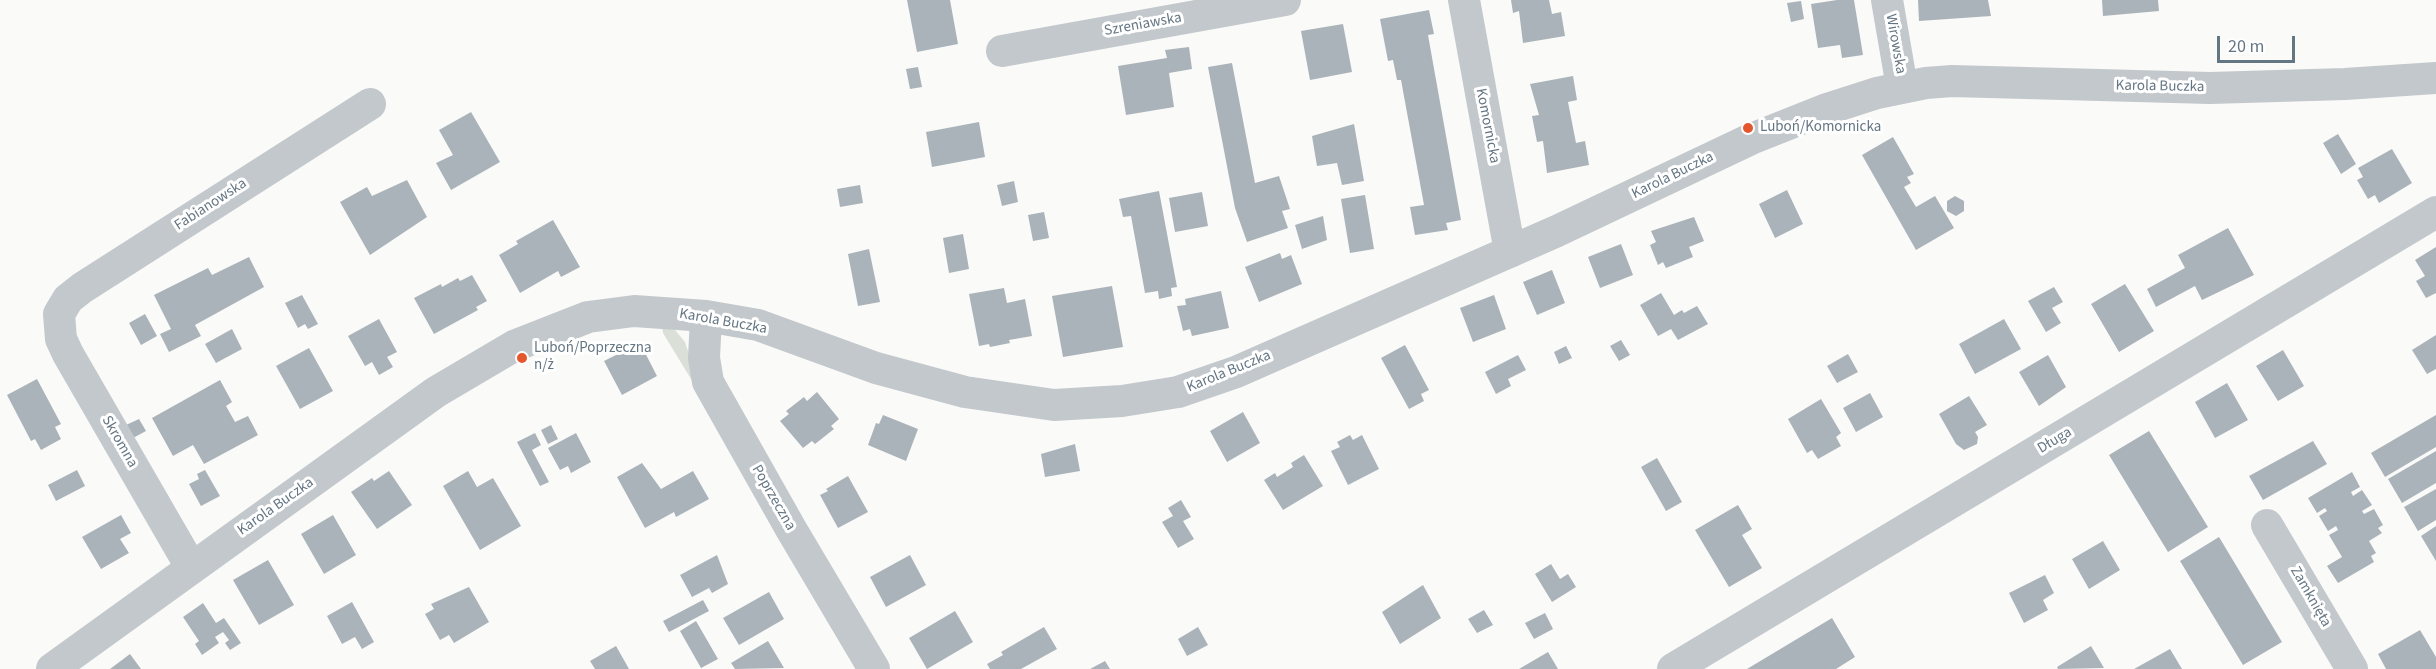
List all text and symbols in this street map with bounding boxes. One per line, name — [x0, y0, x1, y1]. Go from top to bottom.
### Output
street label: Szreniawska — [1103, 9, 1183, 41]
street label: Wirowska — [1881, 13, 1909, 75]
scale bar — [2220, 24, 2298, 62]
text: 20 m — [2228, 34, 2264, 59]
street label: Karola Buczka — [2115, 77, 2205, 97]
street label: Komornicka — [1471, 87, 1503, 165]
place label: Luboń/Komornicka — [1760, 119, 1881, 137]
marker: Luboń/Komornicka — [1741, 121, 1755, 135]
street label: Karola Buczka — [1629, 148, 1717, 204]
street label: Fabianowska — [172, 175, 250, 235]
street label: Karola Buczka — [678, 305, 768, 339]
place label: Luboń/Poprzeczna n/ż — [534, 340, 652, 375]
street label: Karola Buczka — [1184, 347, 1274, 397]
marker: Luboń/Poprzeczna n/ż — [515, 351, 529, 365]
street label: Skromna — [97, 413, 141, 471]
street label: Długa — [2035, 424, 2075, 458]
street label: Poprzeczna — [747, 462, 799, 534]
street label: Karola Buczka — [234, 474, 318, 540]
street label: Zamknięta — [2286, 564, 2334, 630]

